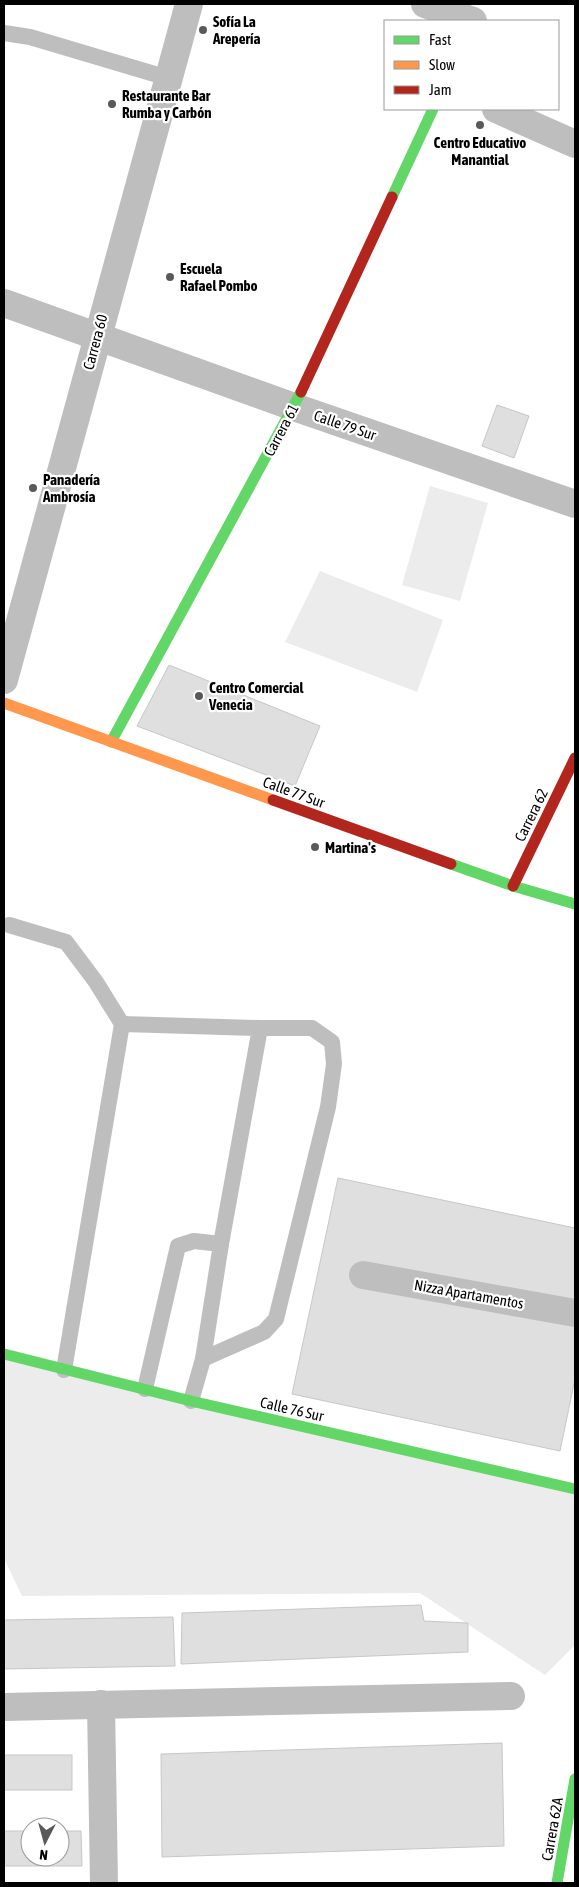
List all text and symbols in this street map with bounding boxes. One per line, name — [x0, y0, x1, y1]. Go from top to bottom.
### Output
place label: Sofía La Arepería — [212, 13, 260, 47]
legend — [384, 20, 559, 110]
marker: Sofía La Arepería — [197, 24, 209, 36]
text: Fast — [429, 31, 451, 48]
text: Slow — [429, 56, 455, 73]
text: Jam — [429, 81, 452, 98]
place label: Restaurante Bar Rumba y Carbón — [122, 87, 212, 121]
marker: Restaurante Bar Rumba y Carbón — [106, 98, 118, 110]
marker: Centro Educativo Manantial — [474, 119, 486, 131]
place label: Centro Educativo Manantial — [434, 134, 526, 168]
place label: Escuela Rafael Pombo — [180, 260, 258, 294]
marker: Escuela Rafael Pombo — [164, 271, 176, 283]
street label: Carrera 60 — [79, 312, 111, 372]
street label: Carrera 61 — [260, 401, 302, 459]
street label: Calle 79 Sur — [312, 406, 379, 444]
place label: Panadería Ambrosía — [42, 471, 100, 505]
marker: Panadería Ambrosía — [27, 482, 39, 494]
place label: Centro Comercial Venecia — [208, 679, 304, 713]
marker: Centro Comercial Venecia — [193, 690, 205, 702]
street label: Calle 77 Sur — [261, 773, 328, 811]
street label: Carrera 62 — [511, 786, 551, 844]
place label: Martina's — [325, 839, 377, 856]
marker: Martina's — [309, 841, 321, 853]
street label: Nizza Apartamentos — [413, 1276, 525, 1312]
street label: Calle 76 Sur — [259, 1393, 326, 1425]
street label: Carrera 62A — [538, 1795, 566, 1862]
north arrow — [20, 1817, 70, 1867]
text: N — [39, 1847, 49, 1863]

